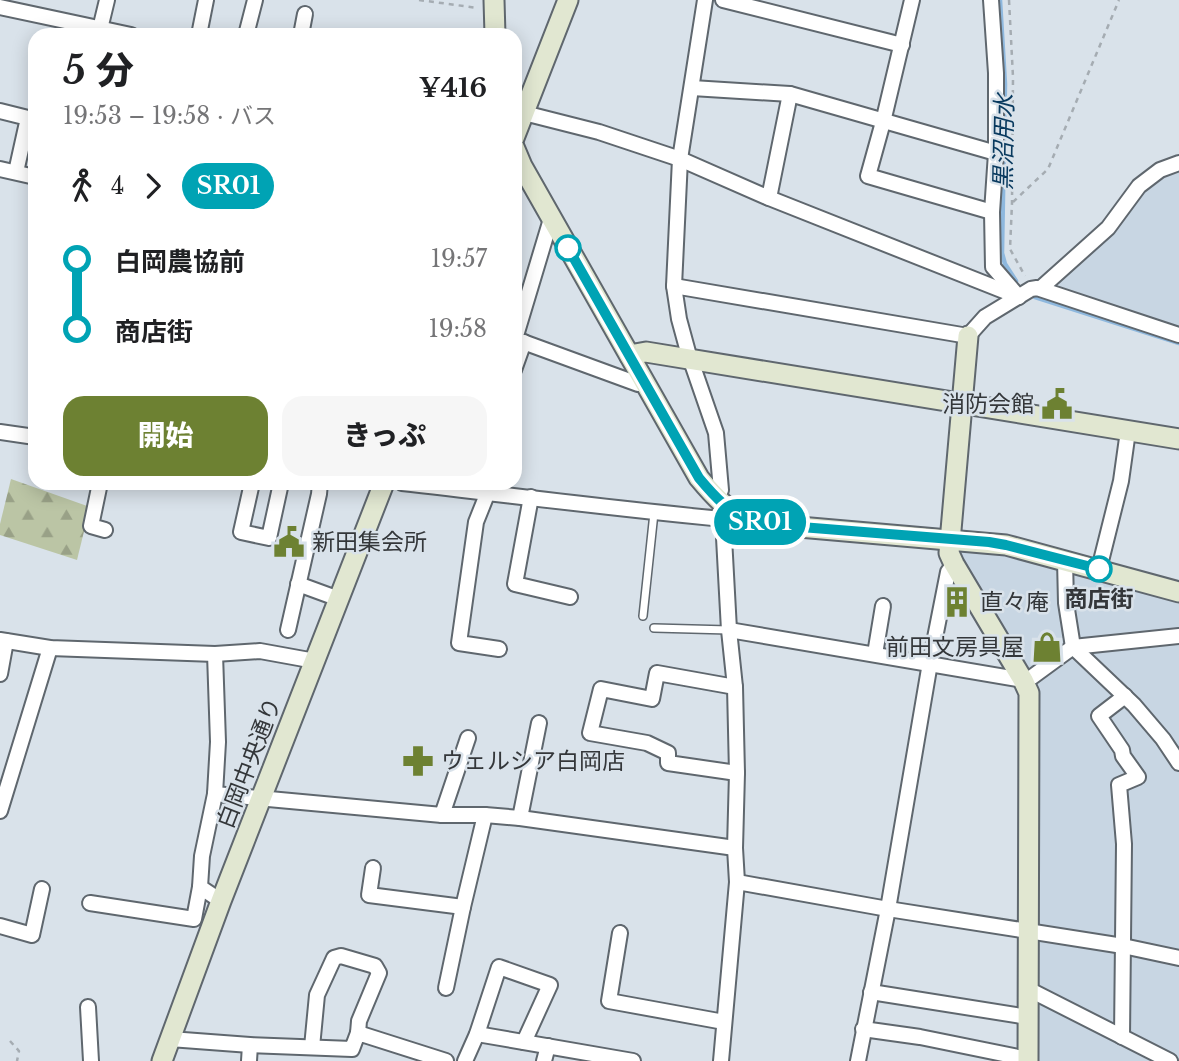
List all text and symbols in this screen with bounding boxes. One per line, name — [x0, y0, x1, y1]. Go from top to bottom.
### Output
text: 5 分 — [63, 47, 134, 94]
text: ¥416 — [419, 72, 487, 104]
water label: 黒沼用水 — [988, 91, 1019, 190]
text: 19:53 – 19:58 · バス — [63, 102, 276, 130]
icon: walk — [63, 167, 101, 205]
icon: forward — [134, 167, 172, 205]
text: SR01 — [196, 171, 260, 200]
text: 4 — [111, 172, 124, 200]
unlabelled marker — [555, 235, 581, 261]
text: 19:57 — [431, 245, 487, 273]
text: 白岡農協前 — [115, 246, 245, 278]
text: 19:58 — [428, 315, 487, 343]
text: 商店街 — [115, 316, 193, 348]
public building icon: 消防会館 — [1040, 387, 1074, 421]
place label: 消防会館 — [942, 390, 1034, 418]
button: 開始 — [63, 396, 268, 476]
button: きっぷ — [282, 396, 487, 476]
line badge: SR01 — [711, 499, 809, 545]
text: SR01 — [728, 507, 792, 536]
public building icon: 新田集会所 — [272, 525, 306, 559]
place label: 新田集会所 — [312, 528, 427, 556]
marker: 商店街 — [1086, 556, 1112, 582]
building icon: 直々庵 — [940, 585, 974, 619]
place label: 商店街 — [1065, 585, 1134, 613]
place label: 直々庵 — [980, 588, 1049, 616]
shop icon: 前田文房具屋 — [1030, 630, 1064, 664]
place label: 前田文房具屋 — [886, 633, 1024, 661]
street label: 白岡中央通り — [211, 694, 287, 832]
pharmacy icon: ウェルシア白岡店 — [401, 744, 435, 778]
place label: ウェルシア白岡店 — [441, 747, 625, 775]

